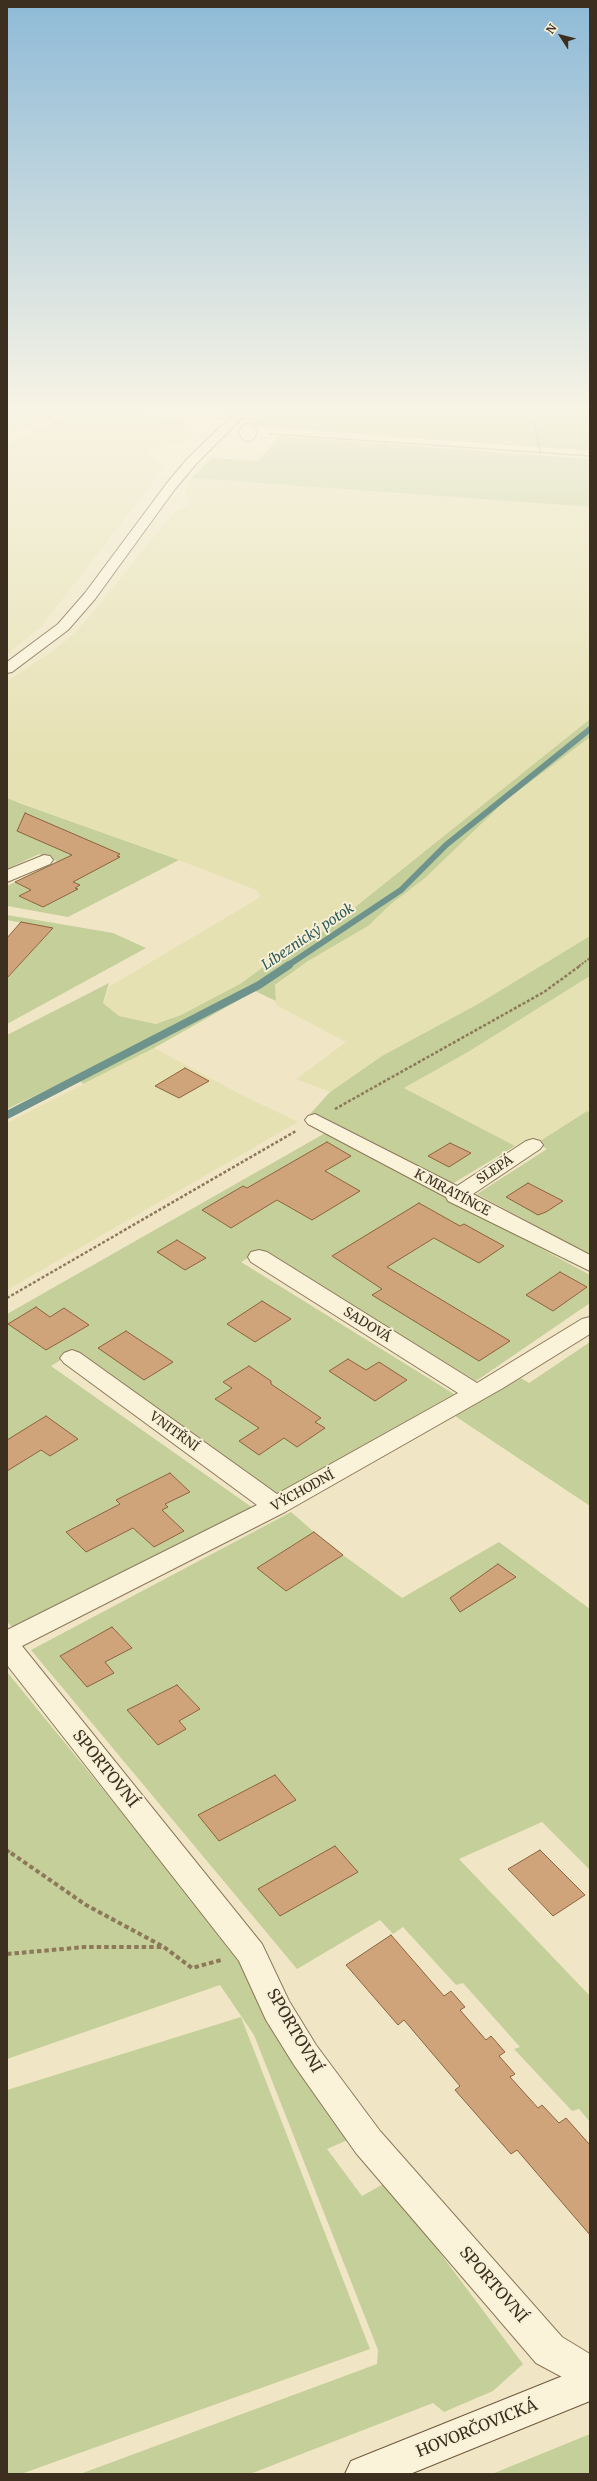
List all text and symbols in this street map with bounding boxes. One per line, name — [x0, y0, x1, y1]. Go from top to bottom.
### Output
north arrow — [541, 16, 581, 56]
text: N — [543, 21, 560, 37]
water label: Líbeznický potok — [259, 900, 357, 974]
street label: SLEPÁ — [474, 1152, 516, 1188]
street label: K MRATÍNCE — [411, 1166, 493, 1220]
street label: SADOVÁ — [340, 1304, 394, 1346]
street label: VNITŘNÍ — [146, 1409, 202, 1455]
street label: VÝCHODNÍ — [269, 1467, 337, 1515]
street label: SPORTOVNÍ — [68, 1726, 142, 1812]
street label: SPORTOVNÍ — [262, 1986, 326, 2076]
street label: SPORTOVNÍ — [455, 2243, 531, 2327]
street label: HOVORČOVICKÁ — [414, 2396, 540, 2462]

